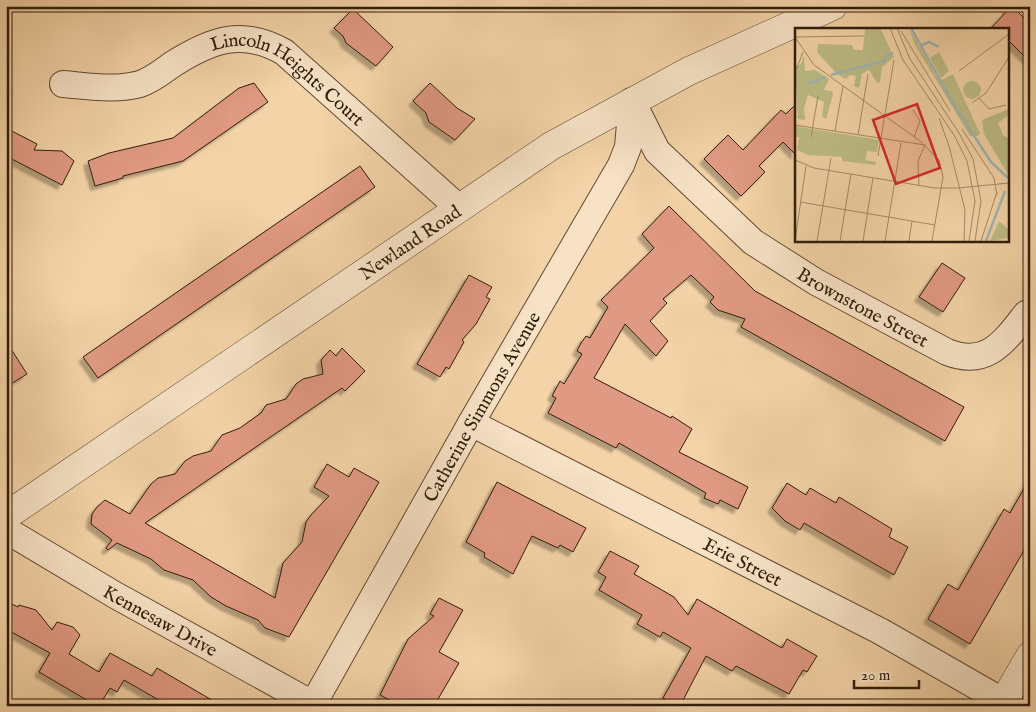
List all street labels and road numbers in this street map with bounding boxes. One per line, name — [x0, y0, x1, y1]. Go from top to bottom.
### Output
street label: Lincoln Heights Court — [207, 29, 369, 132]
street label: Newland Road — [355, 200, 467, 287]
street label: Brownstone Street — [792, 263, 932, 354]
street label: Catherine Simmons Avenue — [419, 308, 547, 507]
street label: Erie Street — [698, 533, 786, 593]
street label: Kennesaw Drive — [98, 581, 221, 663]

